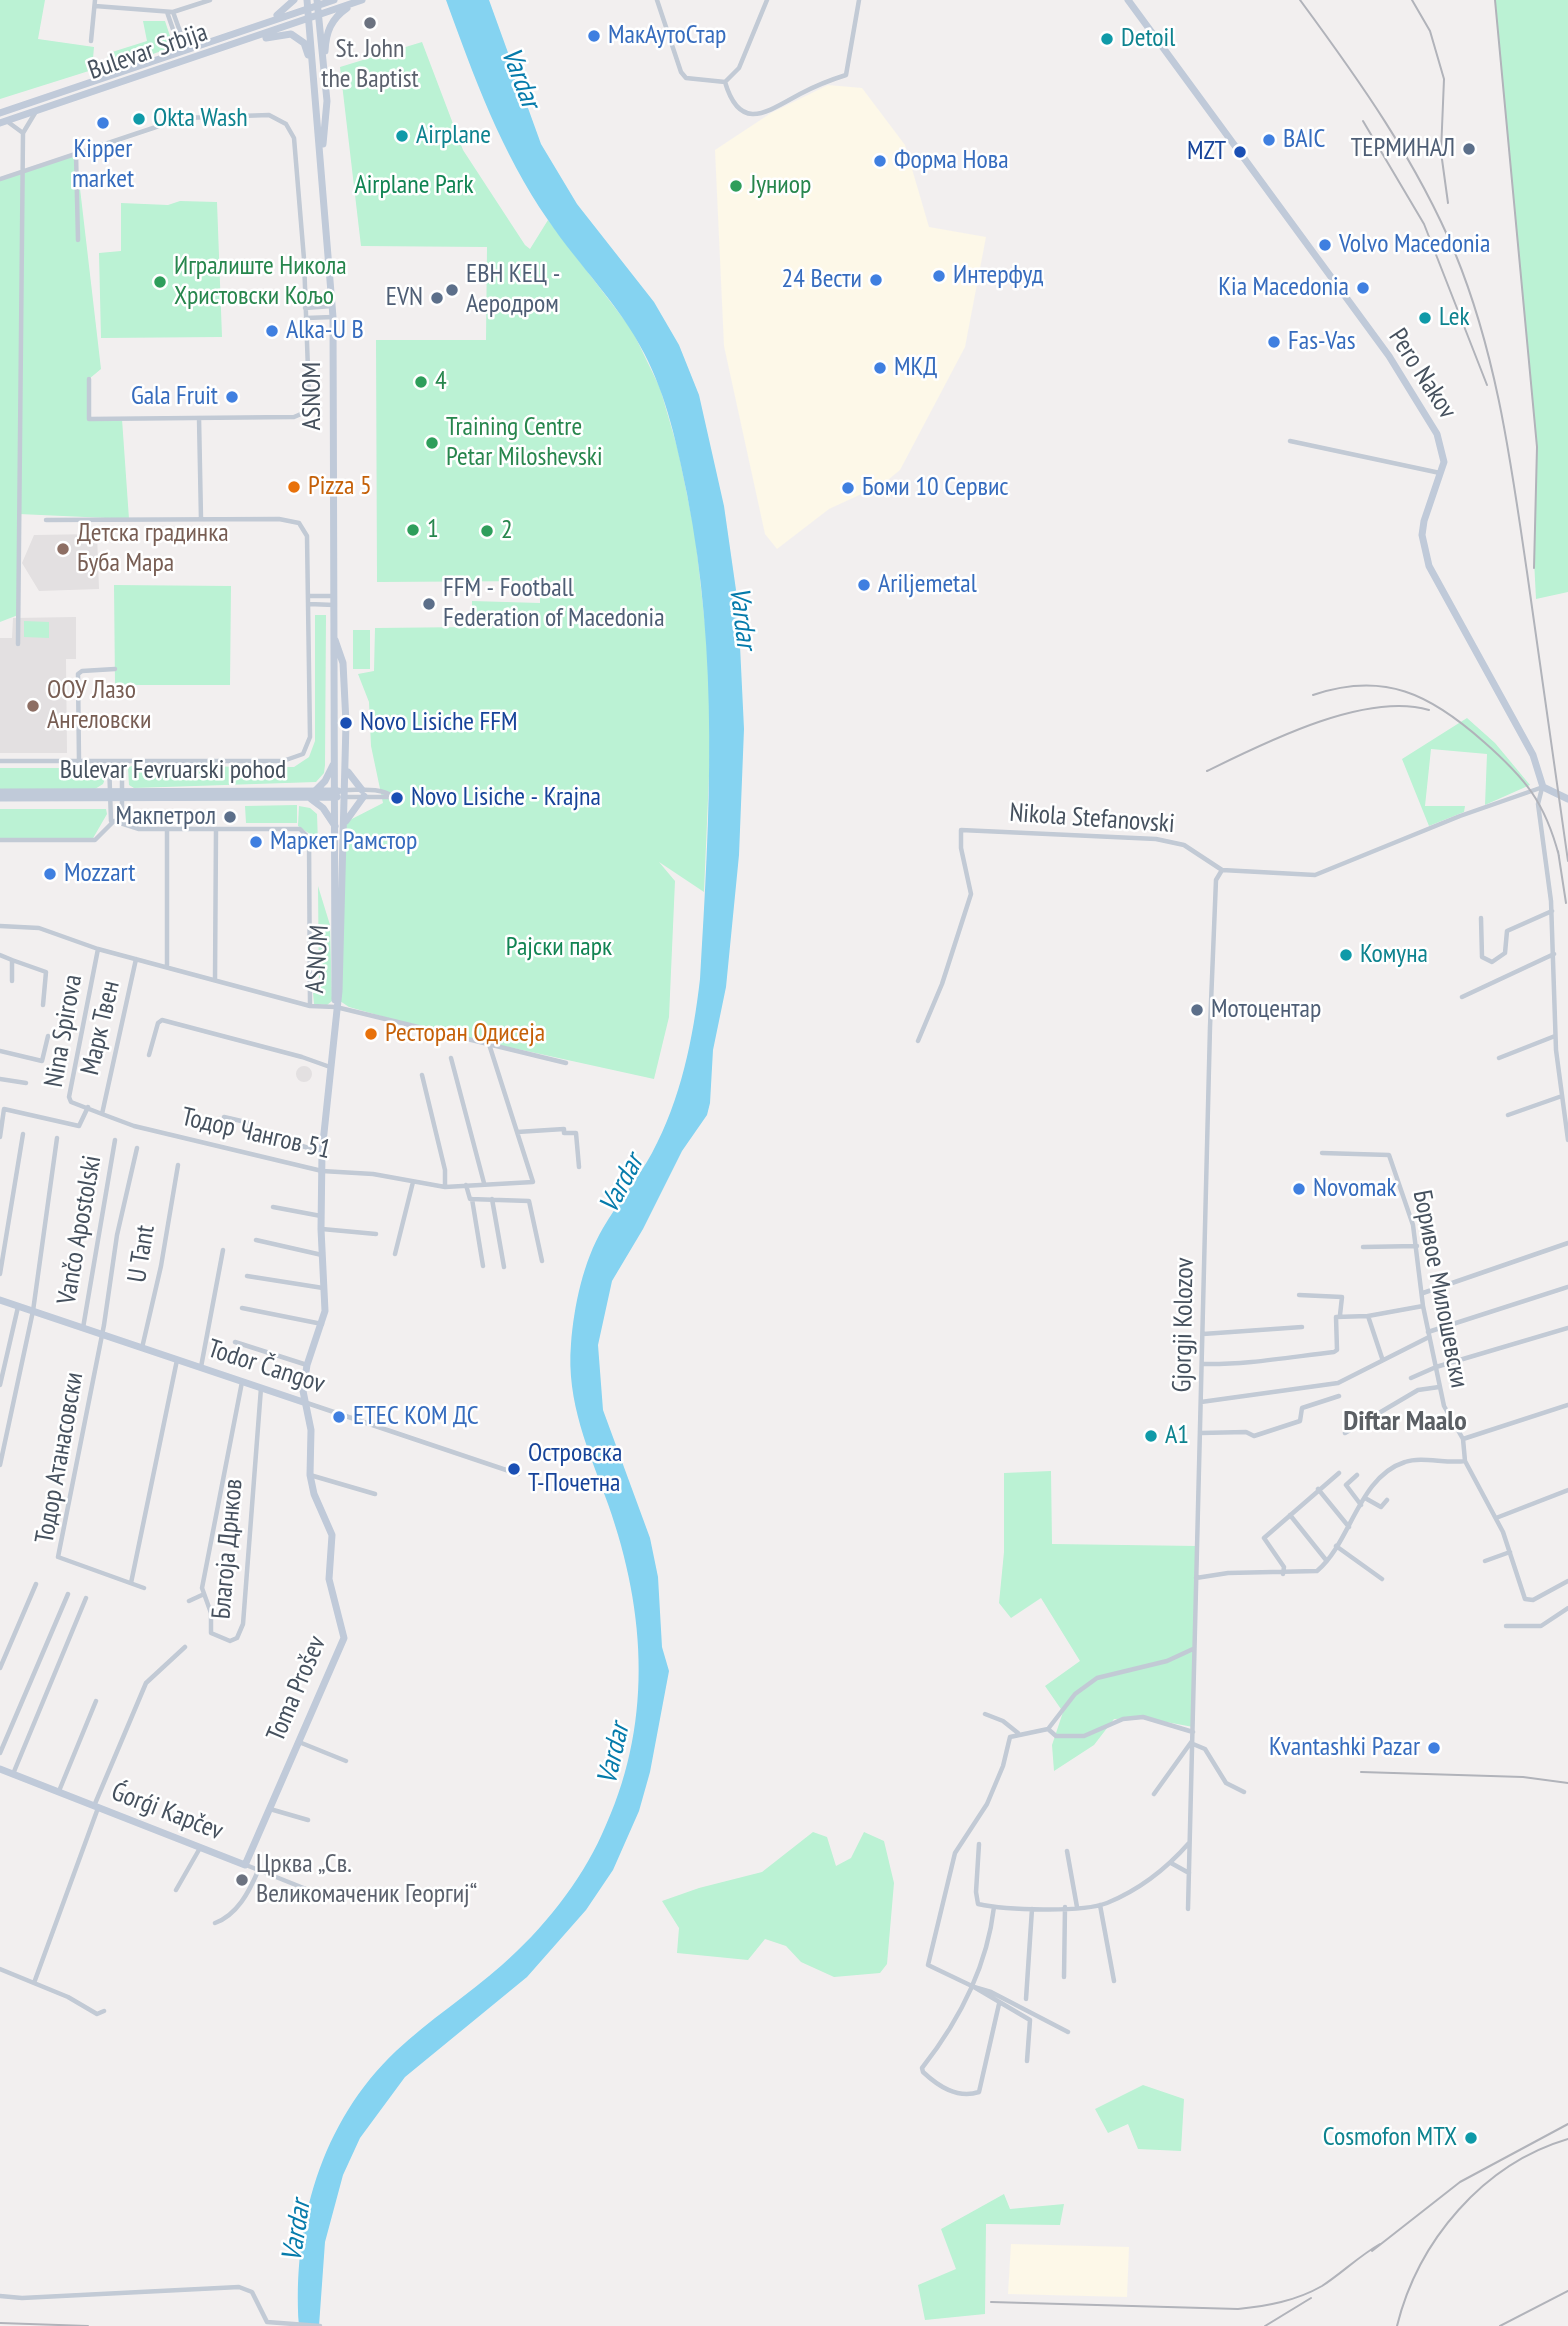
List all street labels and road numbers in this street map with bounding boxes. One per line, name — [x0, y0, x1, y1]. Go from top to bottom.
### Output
street label: Bulevar Srbija — [84, 17, 212, 87]
street label: Pero Nakov — [1381, 323, 1463, 425]
street label: ASNOM — [297, 362, 329, 430]
street label: Bulevar Fevruarski pohod — [60, 755, 286, 787]
street label: Nikola Stefanovski — [1008, 798, 1176, 840]
street label: ASNOM — [300, 924, 336, 994]
street label: Nina Spirova — [39, 972, 89, 1090]
street label: Марк Твен — [75, 978, 127, 1078]
street label: Тодор Чангов 51 — [178, 1102, 334, 1166]
street label: Vančo Apostolski — [52, 1153, 108, 1307]
street label: Боривое Милошевски — [1406, 1188, 1474, 1390]
street label: U Tant — [122, 1223, 162, 1285]
street label: Gjorgji Kolozov — [1167, 1257, 1201, 1393]
street label: Todor Čangov — [204, 1333, 328, 1401]
street label: Тодор Атанасовски — [30, 1370, 90, 1546]
street label: Благоја Дрнков — [206, 1477, 250, 1621]
street label: Toma Prošev — [261, 1632, 333, 1746]
street label: Ǵorǵi Kapčev — [107, 1777, 227, 1847]

